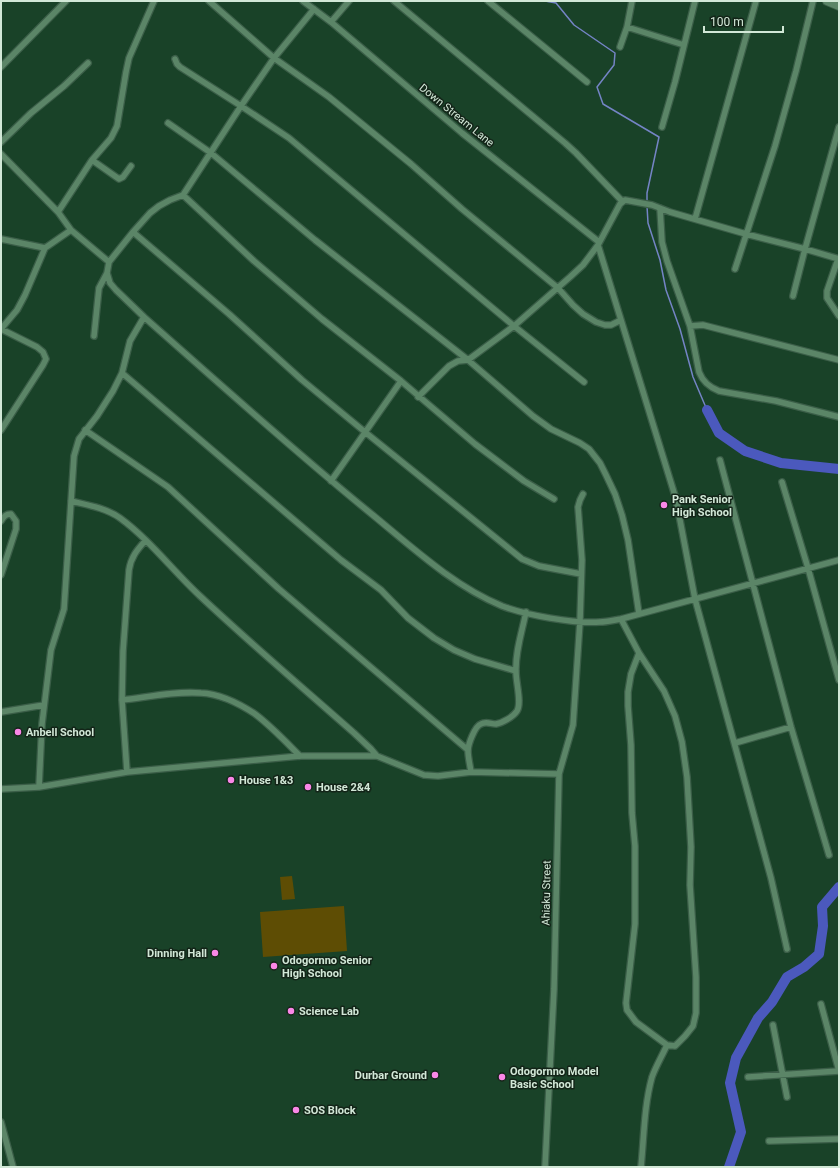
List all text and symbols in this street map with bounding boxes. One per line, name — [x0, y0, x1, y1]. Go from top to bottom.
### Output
scale bar — [704, 8, 783, 34]
text: 100 m — [710, 15, 744, 29]
street label: Down Stream Lane — [417, 81, 497, 150]
place label: Pank Senior High School — [672, 493, 732, 519]
marker: Pank Senior High School — [659, 500, 669, 510]
place label: Anbell School — [26, 726, 94, 739]
marker: Anbell School — [13, 727, 23, 737]
place label: House 1&3 — [239, 774, 293, 787]
marker: House 1&3 — [226, 775, 236, 785]
place label: House 2&4 — [316, 781, 371, 794]
marker: House 2&4 — [303, 782, 313, 792]
street label: Ahiaku Street — [539, 860, 554, 926]
place label: Dinning Hall — [147, 947, 207, 960]
marker: Dinning Hall — [210, 948, 220, 958]
place label: Odogornno Senior High School — [282, 954, 372, 980]
marker: Odogornno Senior High School — [269, 961, 279, 971]
place label: Science Lab — [299, 1005, 359, 1018]
marker: Science Lab — [286, 1006, 296, 1016]
place label: Odogornno Model Basic School — [510, 1065, 599, 1091]
place label: Durbar Ground — [355, 1069, 427, 1082]
marker: Durbar Ground — [430, 1070, 440, 1080]
marker: Odogornno Model Basic School — [497, 1072, 507, 1082]
place label: SOS Block — [304, 1104, 356, 1117]
marker: SOS Block — [291, 1105, 301, 1115]

